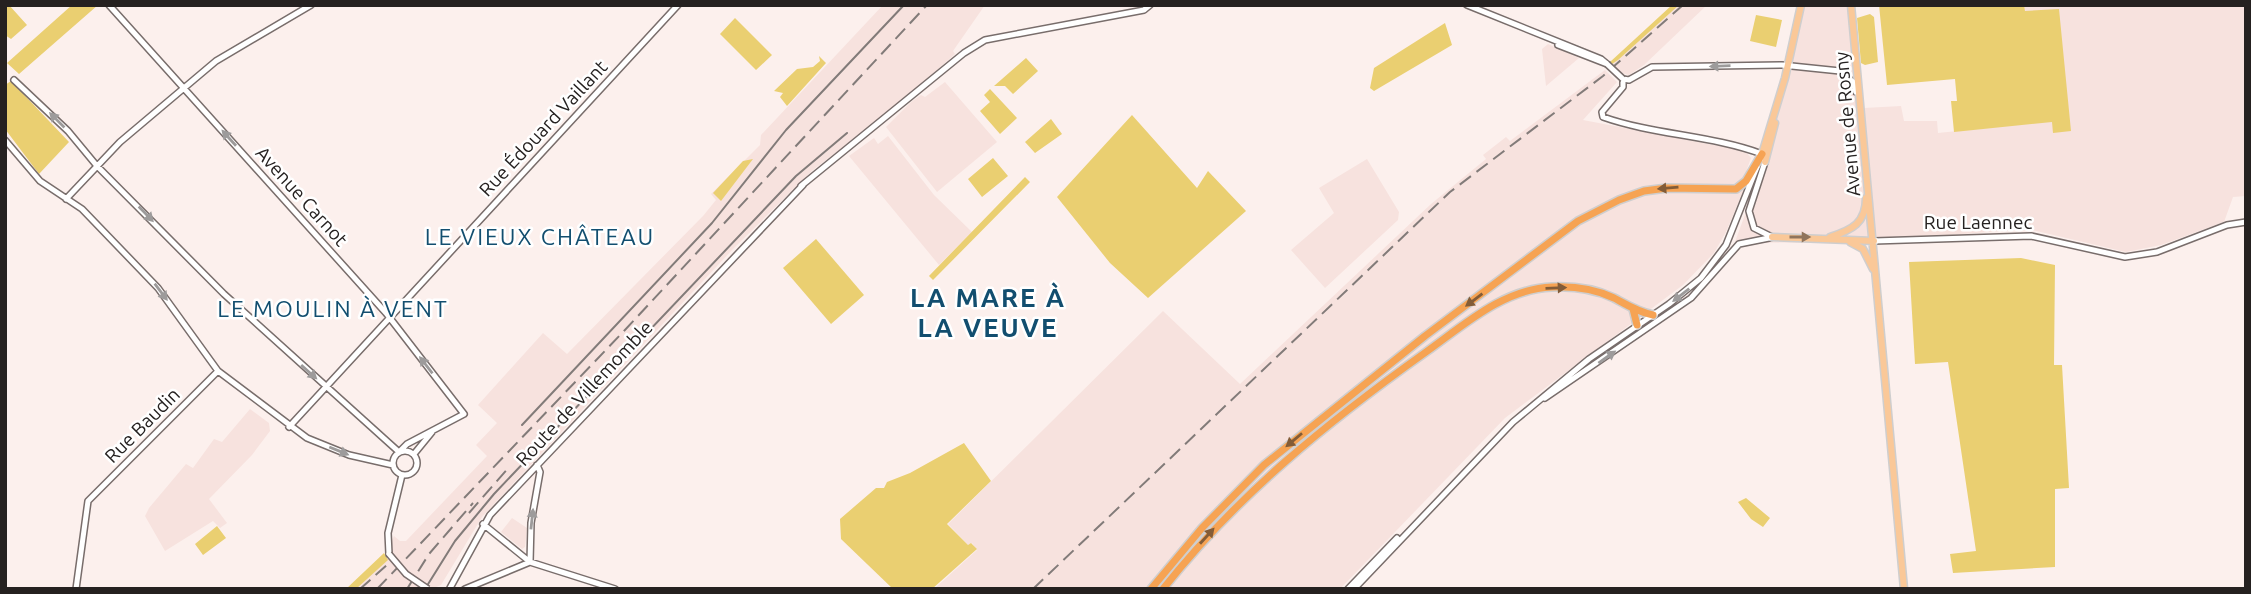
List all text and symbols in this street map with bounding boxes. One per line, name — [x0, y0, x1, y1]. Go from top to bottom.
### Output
street label: Avenue de Rosny — [1830, 51, 1864, 197]
street label: Rue Édouard Vaillant — [474, 55, 612, 200]
one-way arrow — [1708, 61, 1730, 72]
one-way arrow — [50, 112, 66, 129]
one-way arrow — [221, 129, 237, 147]
street label: Avenue Carnot — [252, 142, 353, 251]
one-way arrow — [1657, 183, 1679, 194]
one-way arrow — [137, 205, 153, 222]
street label: Rue Laennec — [1924, 211, 2032, 233]
district label: LE VIEUX CHÂTEAU — [425, 223, 655, 249]
one-way arrow — [1789, 231, 1811, 243]
district label: LA MARE À LA VEUVE — [910, 282, 1066, 342]
one-way arrow — [1545, 282, 1567, 293]
one-way arrow — [153, 283, 168, 301]
one-way arrow — [1672, 288, 1690, 303]
one-way arrow — [1465, 292, 1483, 307]
district label: LE MOULIN À VENT — [217, 295, 449, 321]
street label: Route de Villemomble — [511, 316, 657, 470]
one-way arrow — [1598, 350, 1616, 364]
one-way arrow — [419, 357, 434, 375]
one-way arrow — [300, 364, 318, 380]
street label: Rue Baudin — [100, 383, 184, 467]
one-way arrow — [1286, 432, 1304, 447]
one-way arrow — [328, 445, 349, 456]
one-way arrow — [527, 508, 538, 530]
one-way arrow — [1199, 527, 1215, 545]

